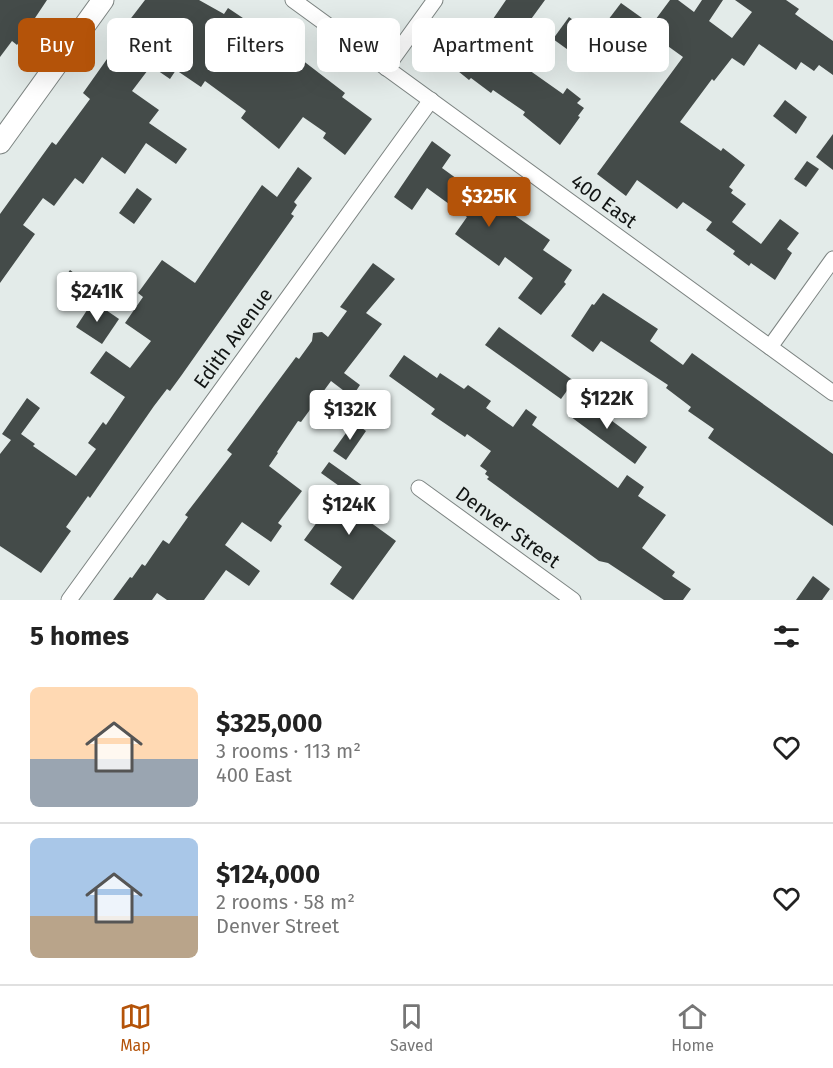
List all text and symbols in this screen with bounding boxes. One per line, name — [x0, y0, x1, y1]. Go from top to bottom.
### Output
chip: Buy — [18, 18, 95, 72]
chip: Rent — [107, 18, 193, 72]
chip: Filters — [205, 18, 305, 72]
chip: New — [317, 18, 400, 72]
chip: Apartment — [412, 18, 555, 72]
chip: House — [567, 18, 669, 72]
street label: 400 East — [566, 169, 642, 233]
pin: $325K — [447, 177, 531, 228]
text: $325K — [462, 184, 516, 208]
pin: $241K — [55, 272, 139, 323]
text: $241K — [71, 279, 123, 303]
street label: Edith Avenue — [188, 283, 278, 393]
pin: $122K — [565, 379, 649, 430]
text: $122K — [581, 386, 633, 410]
pin: $132K — [308, 390, 392, 441]
text: $132K — [324, 397, 376, 421]
street label: Denver Street — [451, 481, 566, 573]
pin: $124K — [307, 485, 391, 536]
text: $124K — [322, 492, 376, 516]
icon: filters — [770, 620, 803, 653]
text: 5 homes — [30, 621, 129, 652]
text: $325,000 — [216, 708, 322, 739]
icon: home — [78, 711, 150, 783]
icon: heart — [770, 731, 803, 764]
text: 3 rooms · 113 m² — [216, 739, 361, 763]
text: 400 East — [216, 763, 292, 787]
text: $124,000 — [216, 859, 320, 890]
icon: home — [78, 862, 150, 934]
icon: heart — [770, 882, 803, 915]
text: 2 rooms · 58 m² — [216, 890, 355, 914]
text: Denver Street — [216, 914, 339, 938]
tab: Map — [119, 1000, 152, 1055]
tab: Saved — [390, 1000, 433, 1055]
tab: Home — [671, 1000, 714, 1055]

